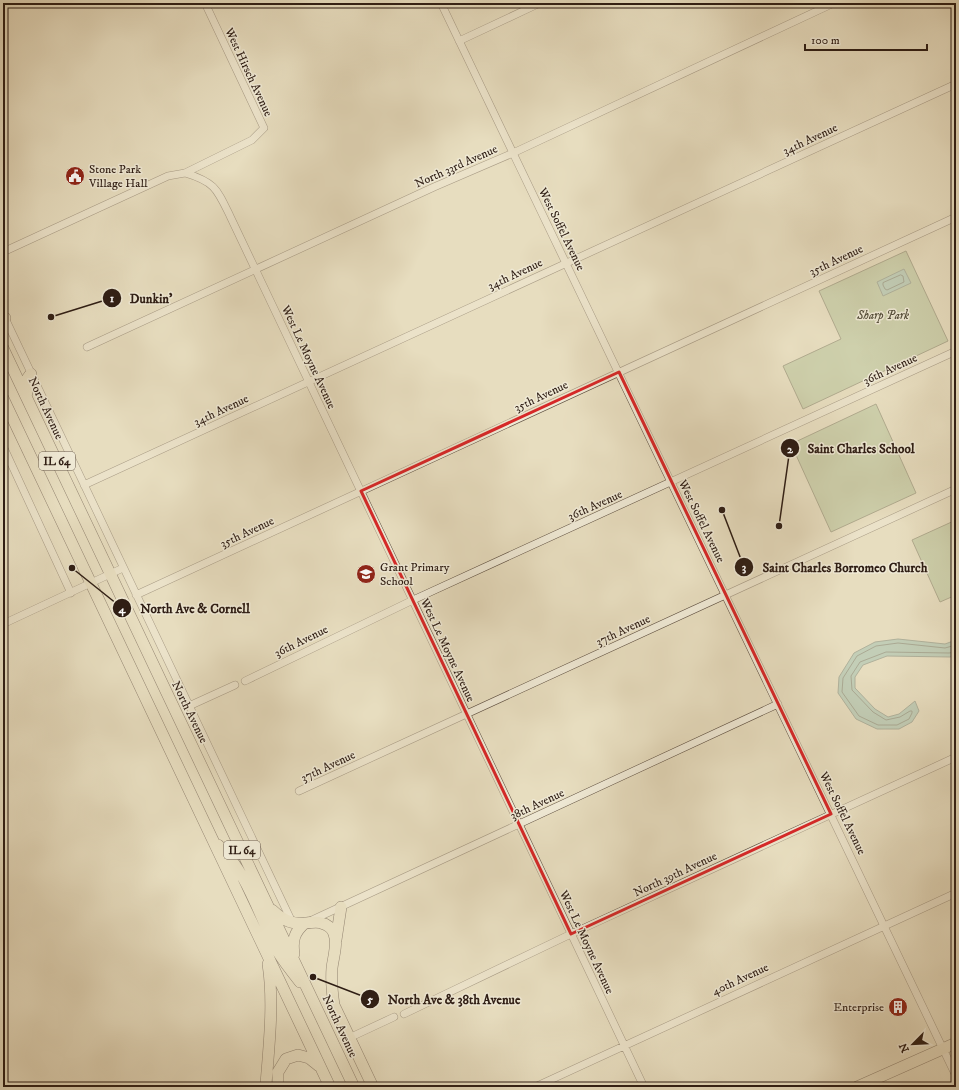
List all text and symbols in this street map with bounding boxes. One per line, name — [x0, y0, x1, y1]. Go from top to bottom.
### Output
street label: West Hirsch Avenue — [221, 25, 276, 119]
scale bar — [805, 26, 927, 52]
text: 100 m — [811, 33, 840, 48]
street label: 34th Avenue — [780, 120, 840, 159]
street label: North 33rd Avenue — [412, 141, 500, 191]
place label: Stone Park Village Hall — [88, 162, 148, 191]
public building icon: Stone Park Village Hall — [64, 165, 86, 187]
street label: West Soffel Avenue — [535, 184, 588, 273]
street label: 35th Avenue — [807, 241, 866, 279]
street label: 34th Avenue — [485, 255, 545, 294]
callout: Dunkin' — [102, 286, 181, 311]
text: 1 — [110, 291, 115, 306]
text: Dunkin' — [130, 291, 173, 307]
street label: West Le Moyne Avenue — [278, 302, 339, 411]
park label: Sharp Park — [856, 308, 909, 323]
street label: 36th Avenue — [861, 350, 920, 389]
street label: North Avenue — [25, 375, 67, 442]
street label: 35th Avenue — [512, 377, 571, 415]
street label: 34th Avenue — [191, 391, 251, 430]
callout: Saint Charles School — [780, 436, 923, 461]
text: Saint Charles School — [807, 441, 916, 457]
text: 2 — [787, 442, 794, 457]
road number: IL 64 — [39, 452, 75, 470]
street label: West Soffel Avenue — [675, 476, 728, 565]
street label: 36th Avenue — [566, 487, 625, 524]
street label: 35th Avenue — [218, 513, 277, 551]
callout: Saint Charles Borromeo Church — [734, 554, 935, 579]
place label: Grant Primary School — [380, 560, 450, 589]
text: 3 — [742, 560, 747, 575]
text: Saint Charles Borromeo Church — [762, 560, 928, 576]
school or university icon: Grant Primary School — [355, 563, 377, 585]
street label: West Le Moyne Avenue — [417, 595, 478, 704]
callout: North Ave & Cornell — [112, 596, 258, 621]
text: North Ave & Cornell — [140, 601, 251, 617]
text: 4 — [118, 602, 127, 617]
street label: 37th Avenue — [594, 611, 653, 650]
street label: 36th Avenue — [272, 622, 331, 661]
street label: North Avenue — [168, 679, 211, 746]
street label: 37th Avenue — [299, 747, 358, 786]
street label: West Soffel Avenue — [816, 768, 869, 857]
street label: 38th Avenue — [508, 785, 567, 823]
road number: IL 64 — [224, 841, 260, 859]
street label: North 39th Avenue — [631, 849, 719, 900]
street label: West Le Moyne Avenue — [556, 887, 617, 996]
street label: 40th Avenue — [710, 960, 771, 999]
callout: North Ave & 38th Avenue — [360, 987, 529, 1012]
text: 5 — [366, 992, 373, 1007]
text: North Ave & 38th Avenue — [388, 992, 521, 1008]
street label: North Avenue — [319, 993, 361, 1060]
building icon: Enterprise — [887, 996, 909, 1018]
place label: Enterprise — [834, 1000, 884, 1015]
north arrow — [893, 1024, 933, 1064]
text: N — [897, 1041, 913, 1055]

